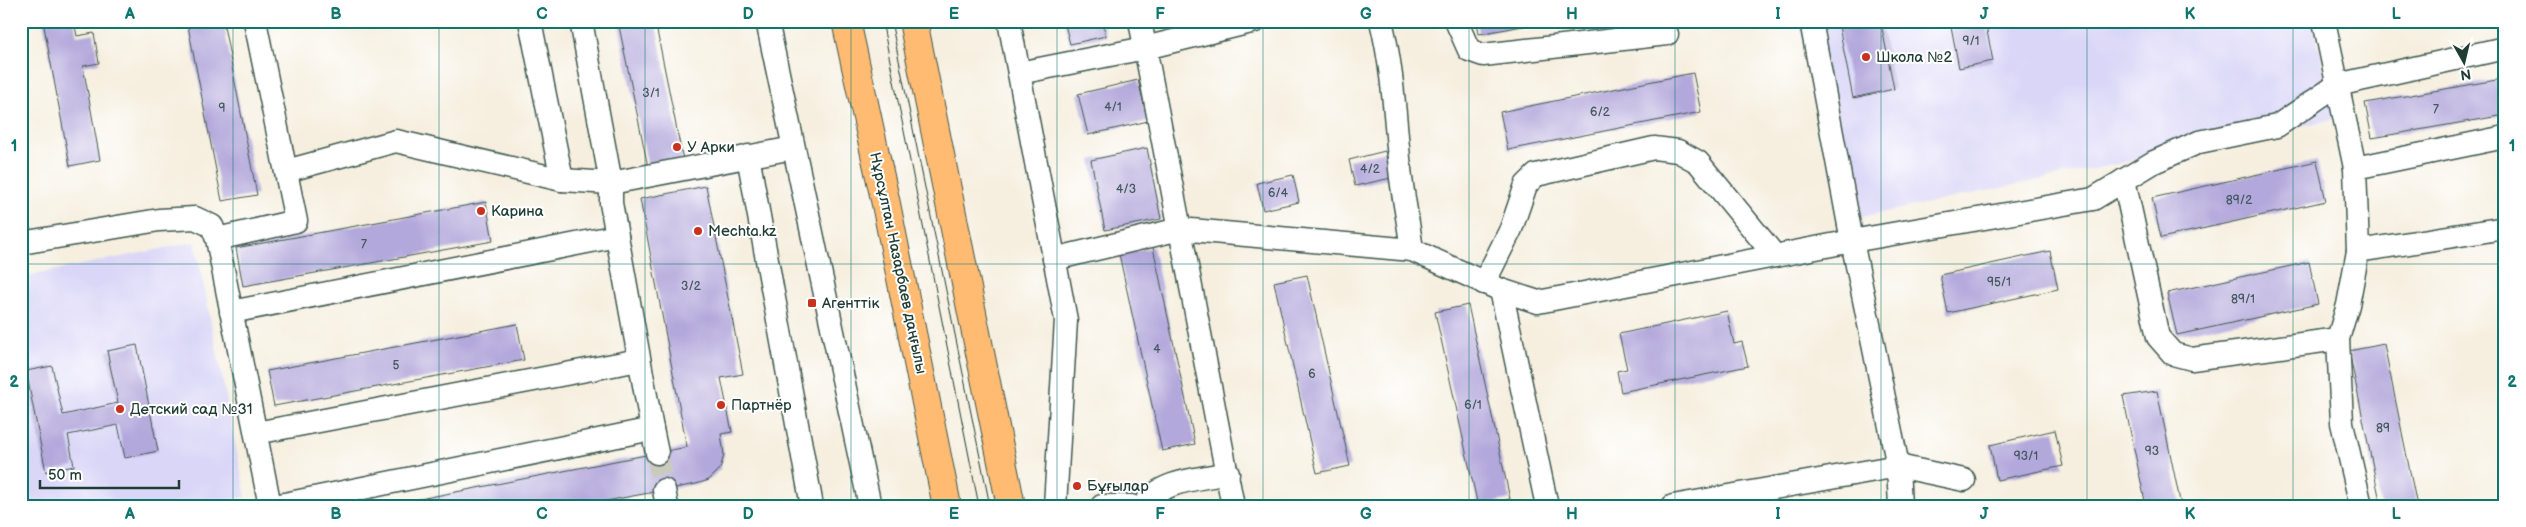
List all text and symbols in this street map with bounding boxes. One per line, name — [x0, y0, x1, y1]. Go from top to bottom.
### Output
text: A — [124, 5, 135, 24]
text: B — [330, 5, 342, 24]
text: C — [536, 5, 548, 24]
text: D — [742, 5, 754, 24]
text: E — [949, 5, 959, 24]
text: F — [1155, 5, 1165, 24]
text: G — [1360, 5, 1372, 24]
text: H — [1566, 5, 1578, 24]
text: I — [1775, 5, 1781, 24]
text: J — [1980, 5, 1989, 24]
text: K — [2185, 5, 2196, 24]
text: L — [2391, 5, 2401, 24]
house number: 9/1 — [1962, 34, 1980, 49]
north arrow — [2438, 38, 2488, 88]
place label: Школа №2 — [1876, 48, 1952, 67]
marker: Школа №2 — [1860, 51, 1872, 63]
text: N — [2459, 65, 2472, 84]
house number: 3/1 — [642, 86, 660, 101]
house number: 4/1 — [1104, 100, 1122, 115]
house number: 9 — [219, 101, 226, 116]
house number: 7 — [2433, 102, 2439, 117]
house number: 6/2 — [1590, 105, 1610, 120]
text: 1 — [11, 137, 17, 156]
text: 1 — [2509, 137, 2515, 156]
place label: У Арки — [687, 138, 735, 157]
marker: У Арки — [671, 141, 683, 153]
street label: Нұрсұлтан Назарбаев даңғылы — [865, 151, 931, 375]
house number: 4/2 — [1360, 162, 1380, 177]
house number: 4/3 — [1116, 182, 1136, 197]
house number: 6/4 — [1268, 186, 1289, 201]
house number: 89/2 — [2226, 193, 2252, 208]
place label: Карина — [491, 202, 544, 221]
marker: Карина — [475, 205, 487, 217]
place label: Mechta.kz — [708, 222, 777, 241]
marker: Mechta.kz — [692, 225, 704, 237]
house number: 7 — [361, 237, 367, 252]
house number: 95/1 — [1987, 275, 2011, 290]
house number: 3/2 — [681, 279, 701, 294]
house number: 89/1 — [2231, 292, 2255, 307]
place label: Агенттік — [821, 294, 879, 313]
marker: Агенттік — [806, 297, 818, 309]
house number: 4 — [1153, 342, 1161, 357]
house number: 5 — [393, 358, 400, 373]
house number: 6 — [1308, 367, 1316, 382]
text: 2 — [9, 373, 19, 392]
text: 2 — [2507, 373, 2517, 392]
place label: Партнёр — [731, 396, 792, 415]
house number: 6/1 — [1464, 398, 1482, 413]
marker: Партнёр — [715, 399, 727, 411]
place label: Детский сад №31 — [130, 400, 253, 419]
marker: Детский сад №31 — [114, 403, 126, 415]
house number: 89 — [2376, 421, 2390, 436]
house number: 93 — [2145, 444, 2159, 459]
house number: 93/1 — [2014, 449, 2038, 464]
scale bar — [40, 457, 179, 489]
text: 50 m — [48, 466, 82, 485]
place label: Бұғылар — [1087, 477, 1149, 496]
marker: Бұғылар — [1071, 480, 1083, 492]
text: A — [124, 505, 135, 524]
text: B — [330, 505, 342, 524]
text: C — [536, 505, 548, 524]
text: D — [742, 505, 754, 524]
text: E — [949, 505, 959, 524]
text: F — [1155, 505, 1165, 524]
text: G — [1360, 505, 1372, 524]
text: H — [1566, 505, 1578, 524]
text: I — [1775, 505, 1781, 524]
text: J — [1980, 505, 1989, 524]
text: K — [2185, 505, 2196, 524]
text: L — [2391, 505, 2401, 524]

